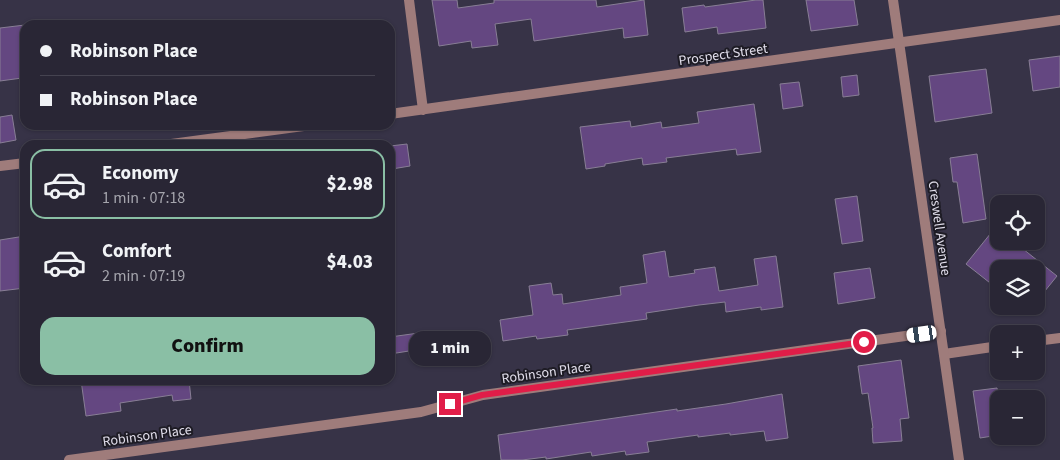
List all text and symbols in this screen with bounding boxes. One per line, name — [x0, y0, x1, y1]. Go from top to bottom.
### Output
text: Robinson Place — [70, 38, 198, 65]
street label: Prospect Street — [677, 39, 769, 71]
text: Robinson Place — [70, 86, 198, 113]
text: Economy — [102, 160, 179, 187]
icon: car — [42, 162, 87, 207]
text: $2.98 — [327, 171, 373, 198]
street label: Creswell Avenue — [922, 179, 956, 277]
text: 1 min · 07:18 — [102, 187, 185, 209]
map controls — [990, 195, 1045, 445]
button: locate — [990, 195, 1045, 250]
text: Comfort — [102, 238, 172, 265]
icon: car — [42, 240, 87, 285]
text: $4.03 — [327, 249, 373, 276]
button: layers — [990, 260, 1045, 315]
text: 2 min · 07:19 — [102, 265, 185, 287]
button: Confirm — [40, 317, 375, 375]
car — [906, 324, 937, 344]
button: + — [990, 325, 1045, 380]
route start — [853, 331, 875, 353]
callout: 1 min — [409, 332, 491, 366]
text: 1 min — [430, 337, 470, 359]
street label: Robinson Place — [500, 357, 592, 389]
button: − — [990, 390, 1045, 445]
route end — [439, 393, 461, 415]
street label: Robinson Place — [101, 420, 193, 452]

